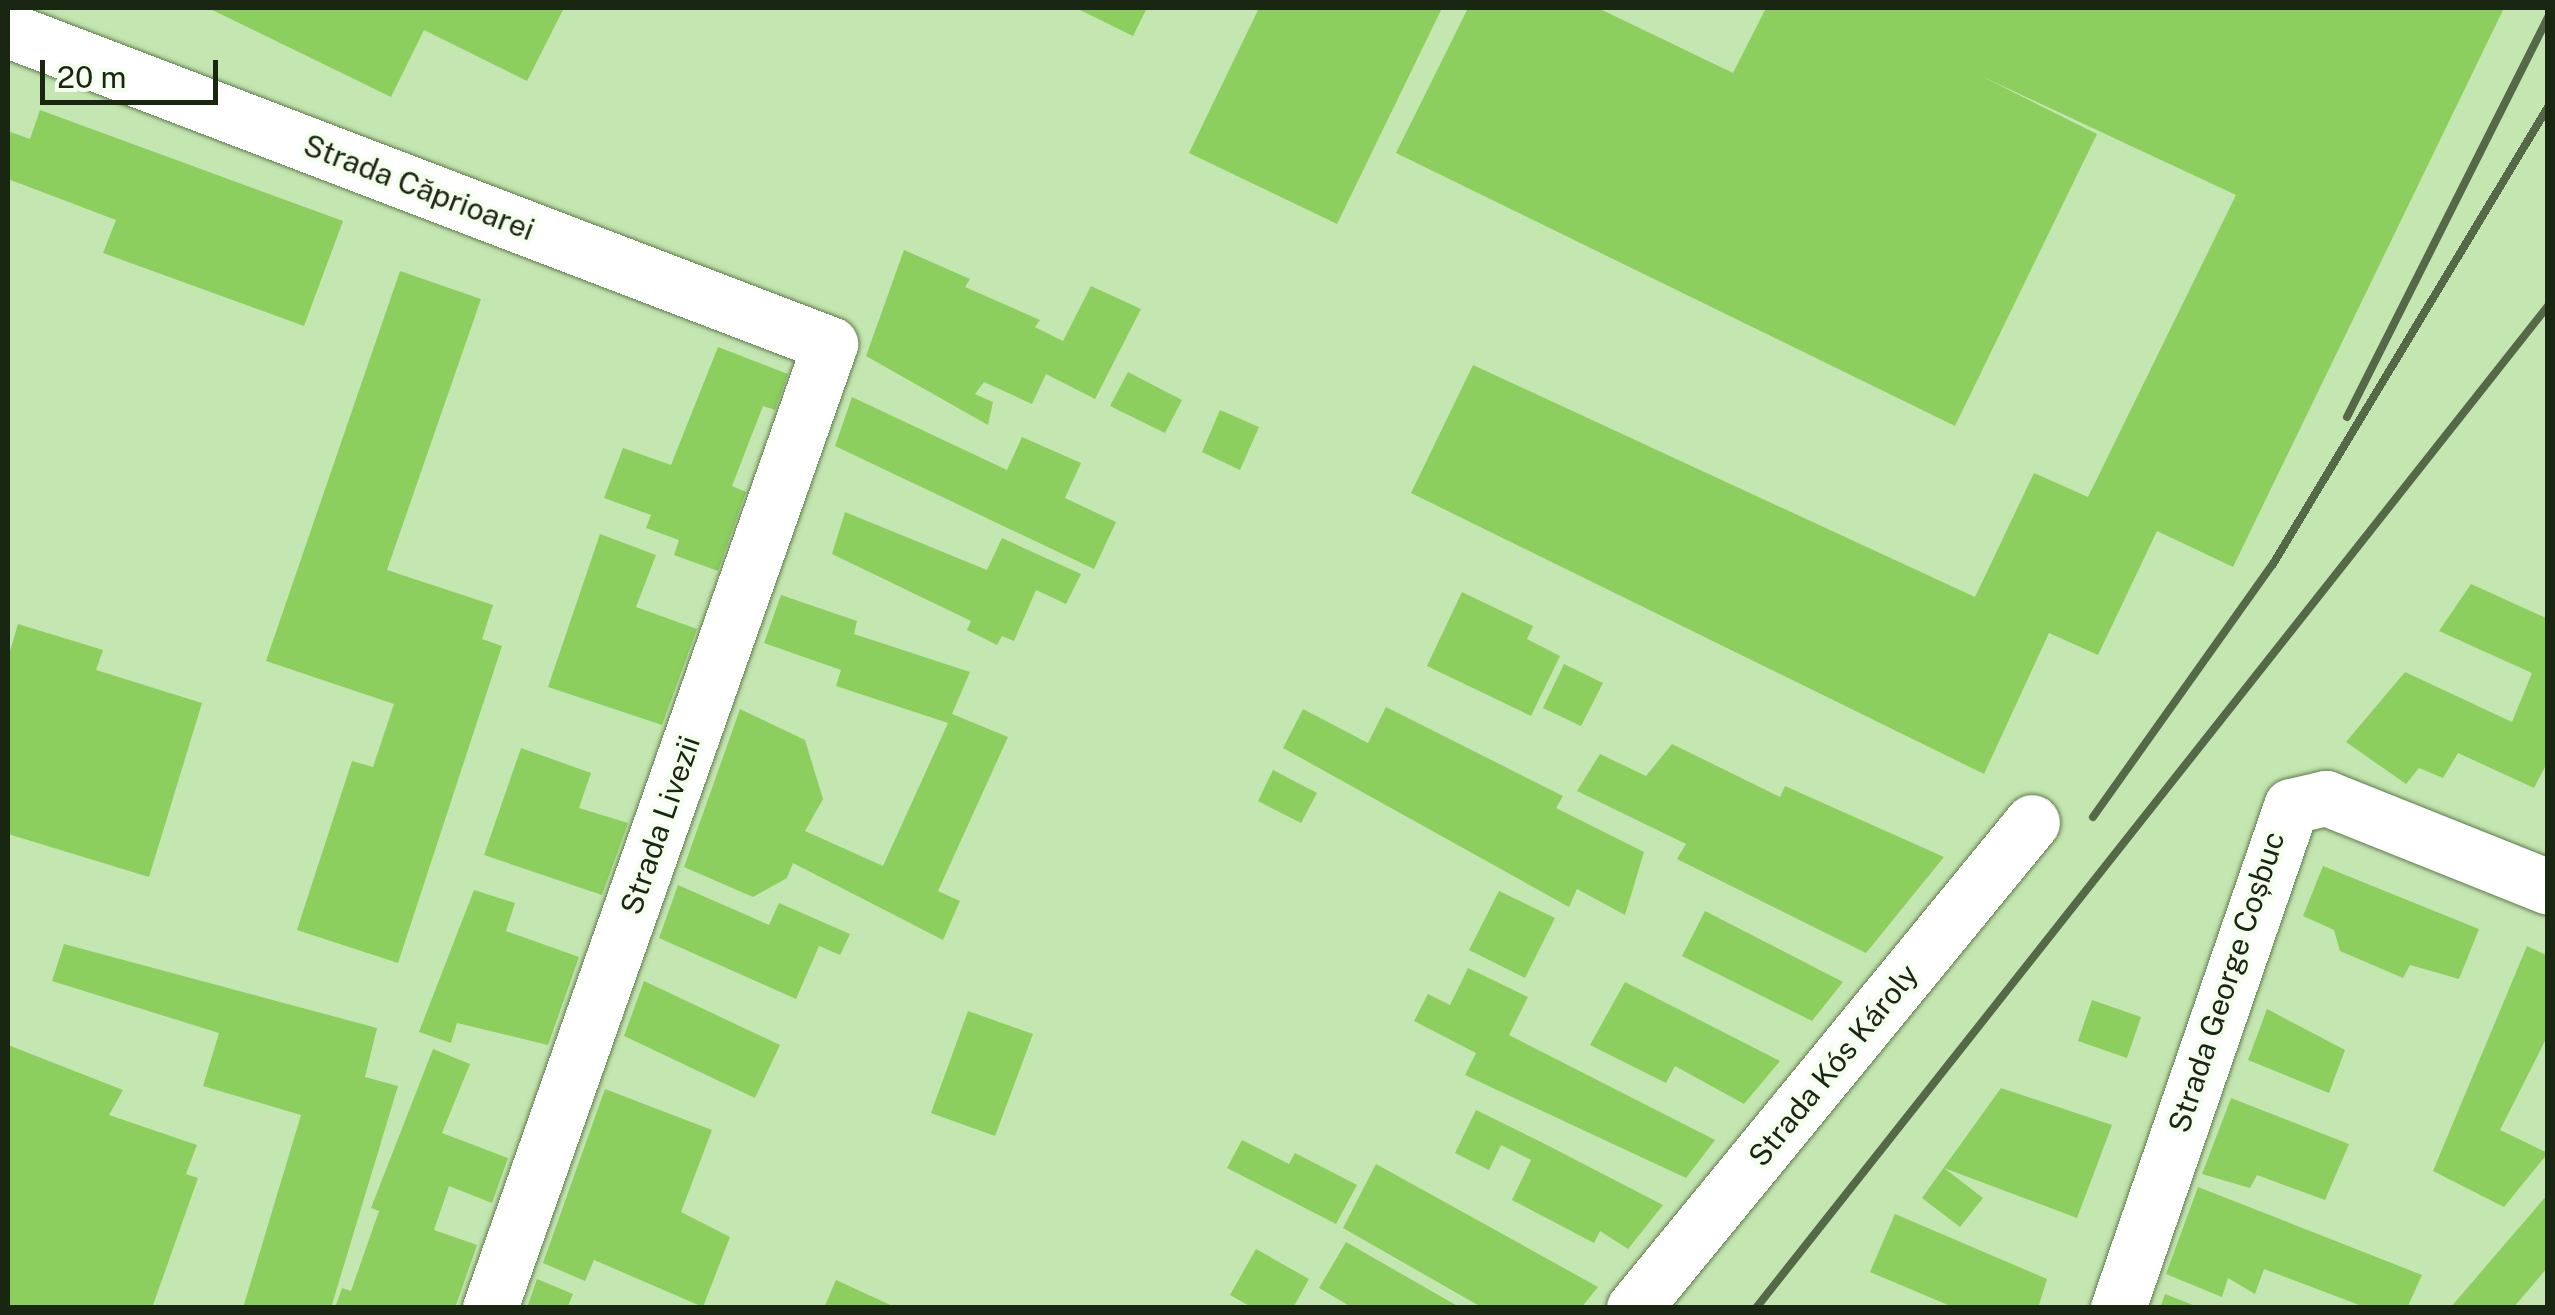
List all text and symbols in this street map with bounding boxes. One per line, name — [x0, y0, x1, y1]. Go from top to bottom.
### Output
scale bar — [45, 40, 222, 102]
text: 20 m — [57, 59, 126, 95]
street label: Strada Căprioarei — [299, 126, 539, 248]
street label: Strada Livezii — [613, 731, 707, 919]
street label: Strada George Coșbuc — [2160, 827, 2292, 1137]
street label: Strada Kós Károly — [1741, 957, 1925, 1173]

